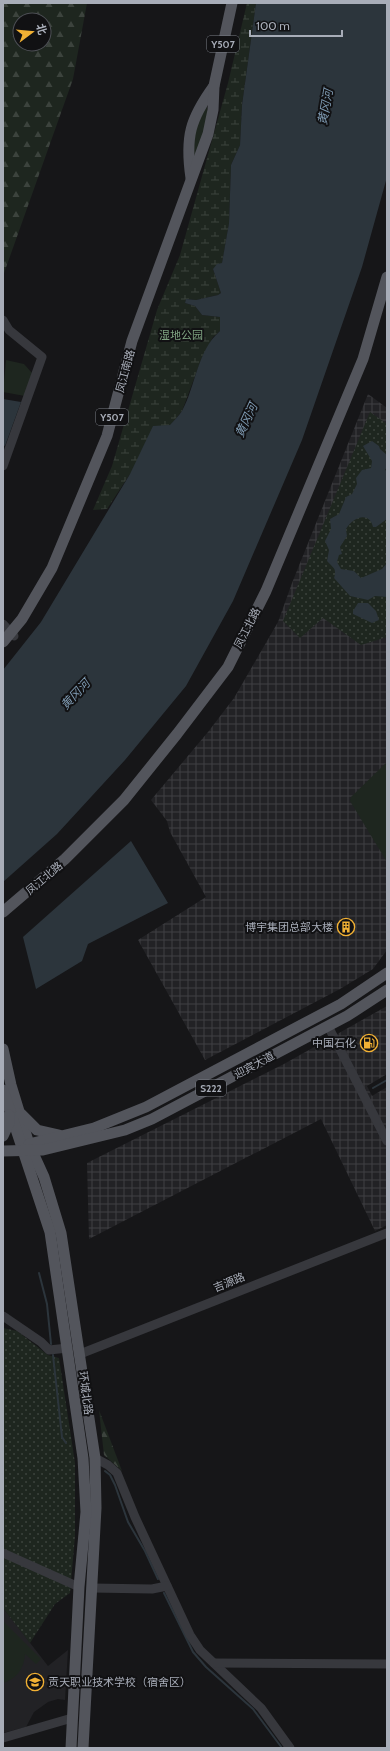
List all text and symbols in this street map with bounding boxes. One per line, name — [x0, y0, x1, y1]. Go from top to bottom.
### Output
north arrow — [12, 12, 52, 52]
scale bar — [250, 12, 342, 38]
text: 100 m — [256, 18, 290, 33]
text: 北 — [33, 22, 50, 36]
road number: Y507 — [207, 36, 239, 52]
water label: 黄冈河 — [314, 86, 336, 126]
park label: 湿地公园 — [159, 328, 203, 342]
street label: 凤江南路 — [113, 348, 137, 394]
water label: 黄冈河 — [232, 399, 261, 439]
road number: Y507 — [96, 409, 128, 425]
street label: 凤江北路 — [231, 605, 263, 651]
water label: 黄冈河 — [57, 674, 94, 712]
street label: 凤江北路 — [23, 858, 65, 898]
building icon: 博宇集团总部大楼 — [336, 917, 356, 937]
place label: 博宇集团总部大楼 — [245, 920, 333, 934]
fuel station icon: 中国石化 — [359, 1033, 379, 1053]
place label: 中国石化 — [312, 1036, 356, 1050]
street label: 迎宾大道 — [231, 1048, 277, 1082]
road number: S222 — [196, 1080, 226, 1096]
street label: 吉源路 — [211, 1269, 247, 1295]
street label: 环城北路 — [76, 1370, 96, 1416]
school or university icon: 贡天职业技术学校（宿舍区） — [25, 1672, 45, 1692]
place label: 贡天职业技术学校（宿舍区） — [48, 1675, 191, 1689]

